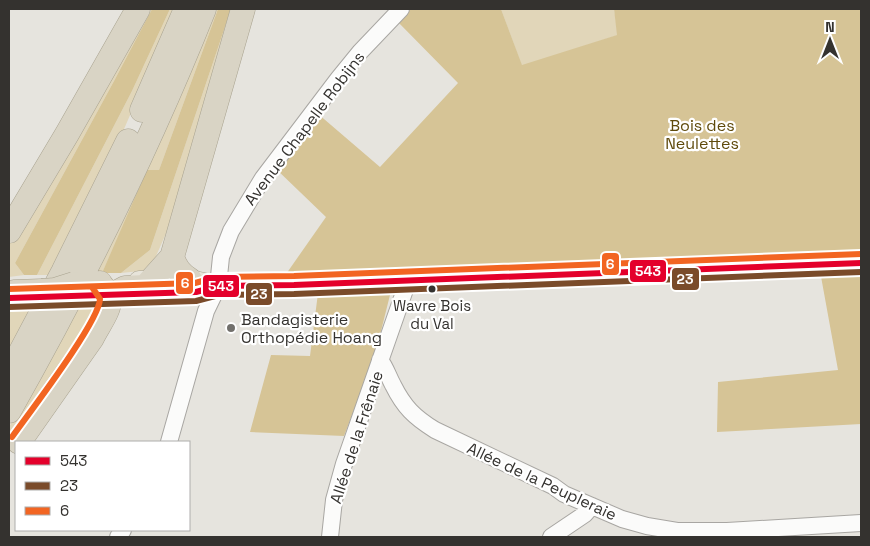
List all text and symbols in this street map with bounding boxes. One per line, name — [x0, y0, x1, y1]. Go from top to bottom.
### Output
north arrow — [805, 15, 855, 65]
text: N — [825, 18, 835, 36]
street label: Avenue Chapelle Robijns — [240, 47, 369, 209]
park label: Bois des Neulettes — [665, 115, 739, 154]
line badge: 6 — [601, 252, 620, 276]
text: 6 — [606, 255, 615, 273]
line badge: 543 — [629, 259, 667, 283]
text: 543 — [635, 262, 661, 280]
line badge: 23 — [671, 267, 700, 291]
text: 23 — [677, 270, 693, 288]
line badge: 6 — [175, 271, 194, 295]
text: 6 — [181, 274, 190, 292]
line badge: 543 — [202, 274, 240, 298]
text: 543 — [208, 277, 234, 295]
line badge: 23 — [245, 282, 273, 306]
marker: Wavre Bois du Val — [427, 284, 437, 294]
text: 23 — [251, 285, 267, 303]
place label: Wavre Bois du Val — [393, 296, 471, 333]
place label: Bandagisterie Orthopédie Hoang — [241, 309, 382, 348]
marker: Bandagisterie Orthopédie Hoang — [225, 322, 237, 334]
street label: Allée de la Frênaie — [325, 368, 388, 506]
street label: Allée de la Peupleraie — [464, 438, 620, 525]
legend — [15, 441, 190, 531]
text: 543 — [60, 451, 87, 470]
text: 23 — [60, 476, 78, 495]
text: 6 — [60, 501, 69, 520]

